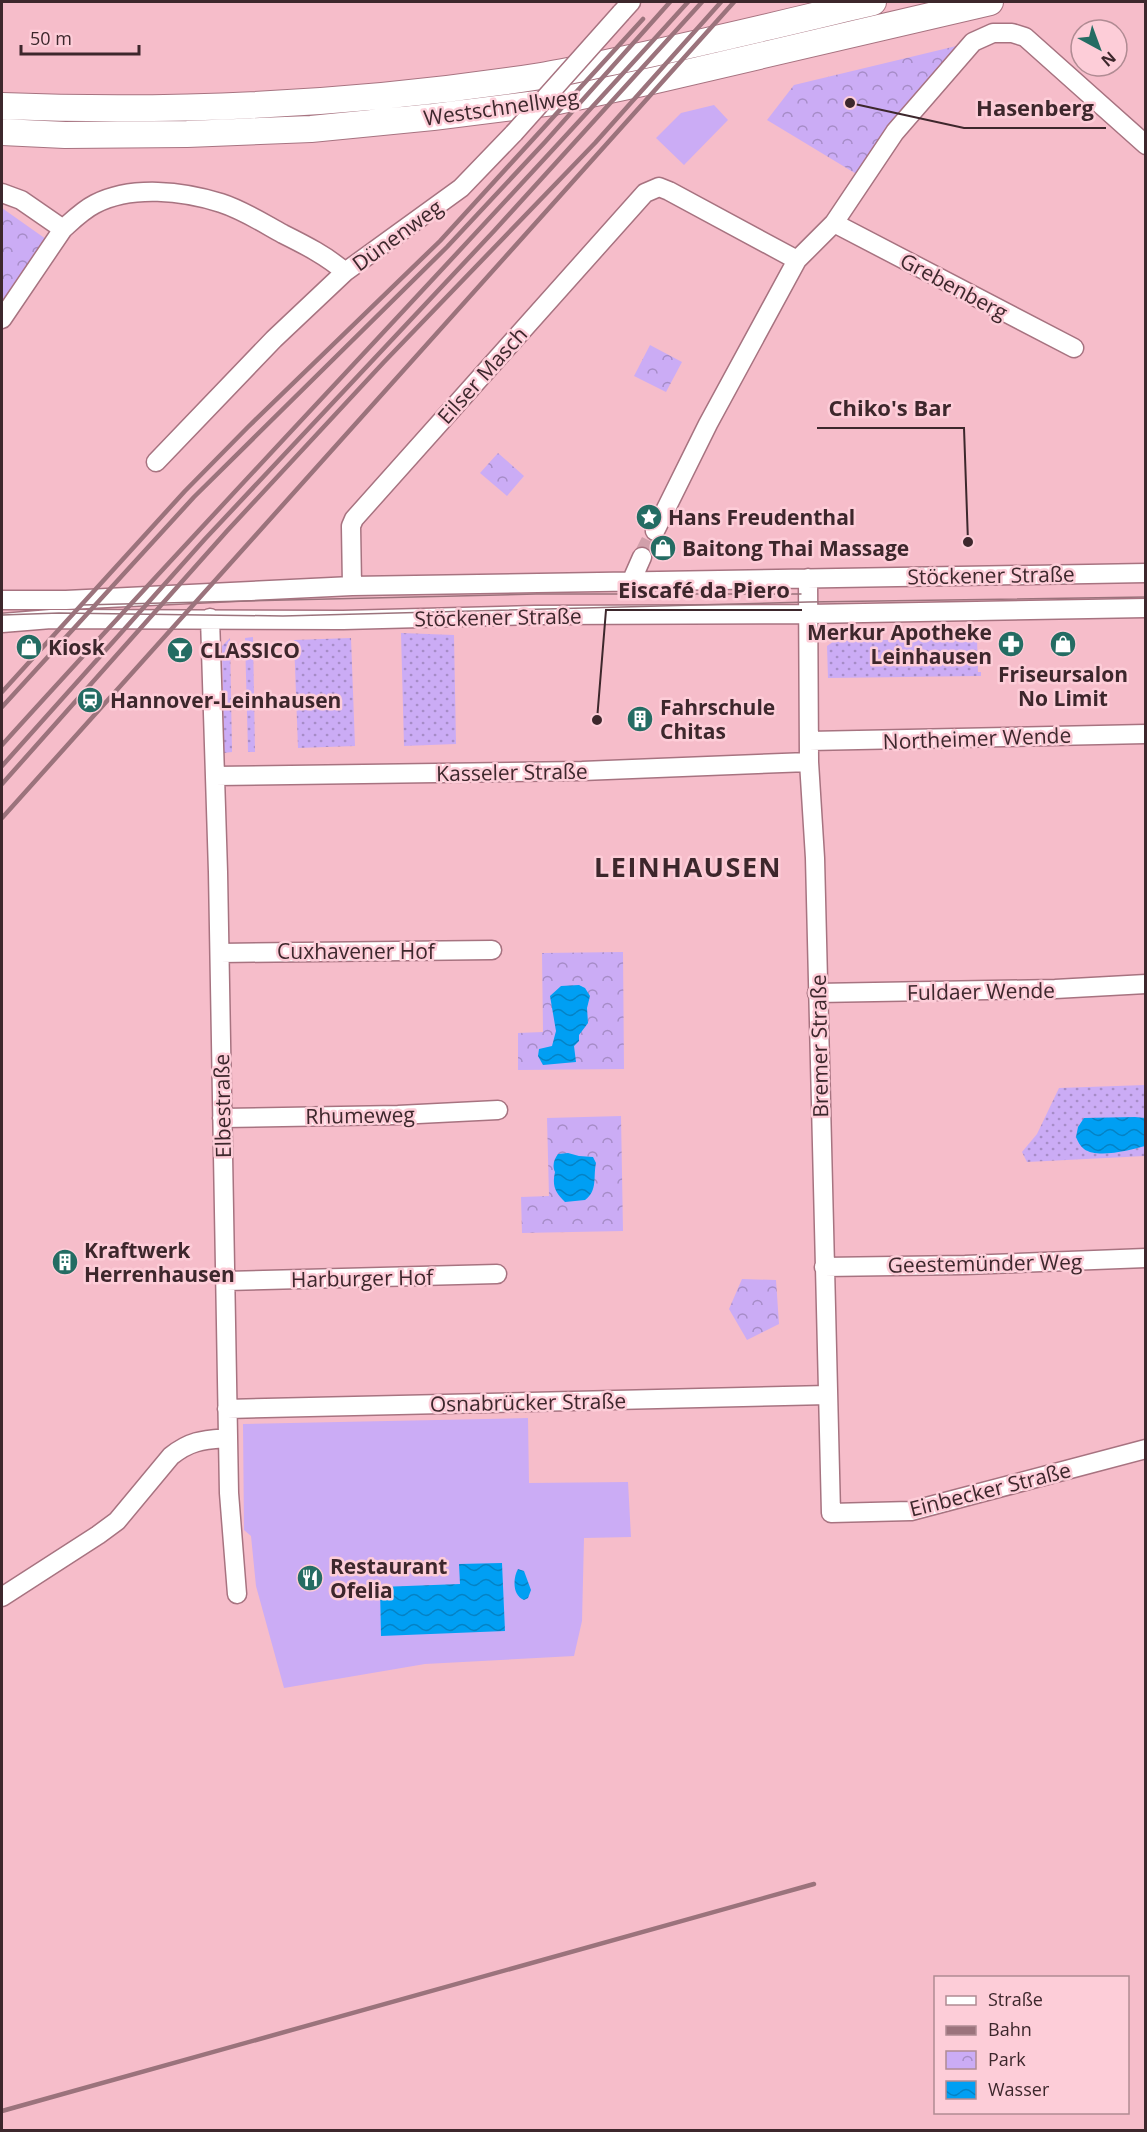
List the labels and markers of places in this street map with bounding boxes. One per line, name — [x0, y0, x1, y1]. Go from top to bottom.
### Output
callout: Hasenberg — [964, 88, 1106, 128]
callout: Chiko's Bar — [817, 388, 964, 428]
place icon: Hans Freudenthal — [634, 502, 664, 532]
place label: Hans Freudenthal — [668, 503, 855, 531]
shop icon: Baitong Thai Massage — [648, 533, 678, 563]
place label: Baitong Thai Massage — [682, 534, 909, 562]
callout: Eiscafé da Piero — [606, 570, 802, 610]
place label: Merkur Apotheke Leinhausen — [807, 618, 992, 670]
pharmacy icon: Merkur Apotheke Leinhausen — [996, 629, 1026, 659]
shop icon: Friseursalon No Limit — [1048, 629, 1078, 659]
shop icon: Kiosk — [14, 632, 44, 662]
place label: Kiosk — [48, 633, 106, 661]
bar icon: CLASSICO — [165, 635, 195, 665]
place label: CLASSICO — [200, 636, 300, 664]
place label: Friseursalon No Limit — [998, 660, 1128, 712]
station icon: Hannover-Leinhausen — [75, 685, 105, 715]
place label: Hannover-Leinhausen — [110, 686, 341, 714]
place label: Fahrschule Chitas — [660, 693, 775, 745]
building icon: Fahrschule Chitas — [625, 704, 655, 734]
place label: Kraftwerk Herrenhausen — [84, 1236, 235, 1288]
building icon: Kraftwerk Herrenhausen — [50, 1247, 80, 1277]
place label: Restaurant Ofelia — [330, 1552, 447, 1604]
restaurant icon: Restaurant Ofelia — [295, 1563, 325, 1593]

